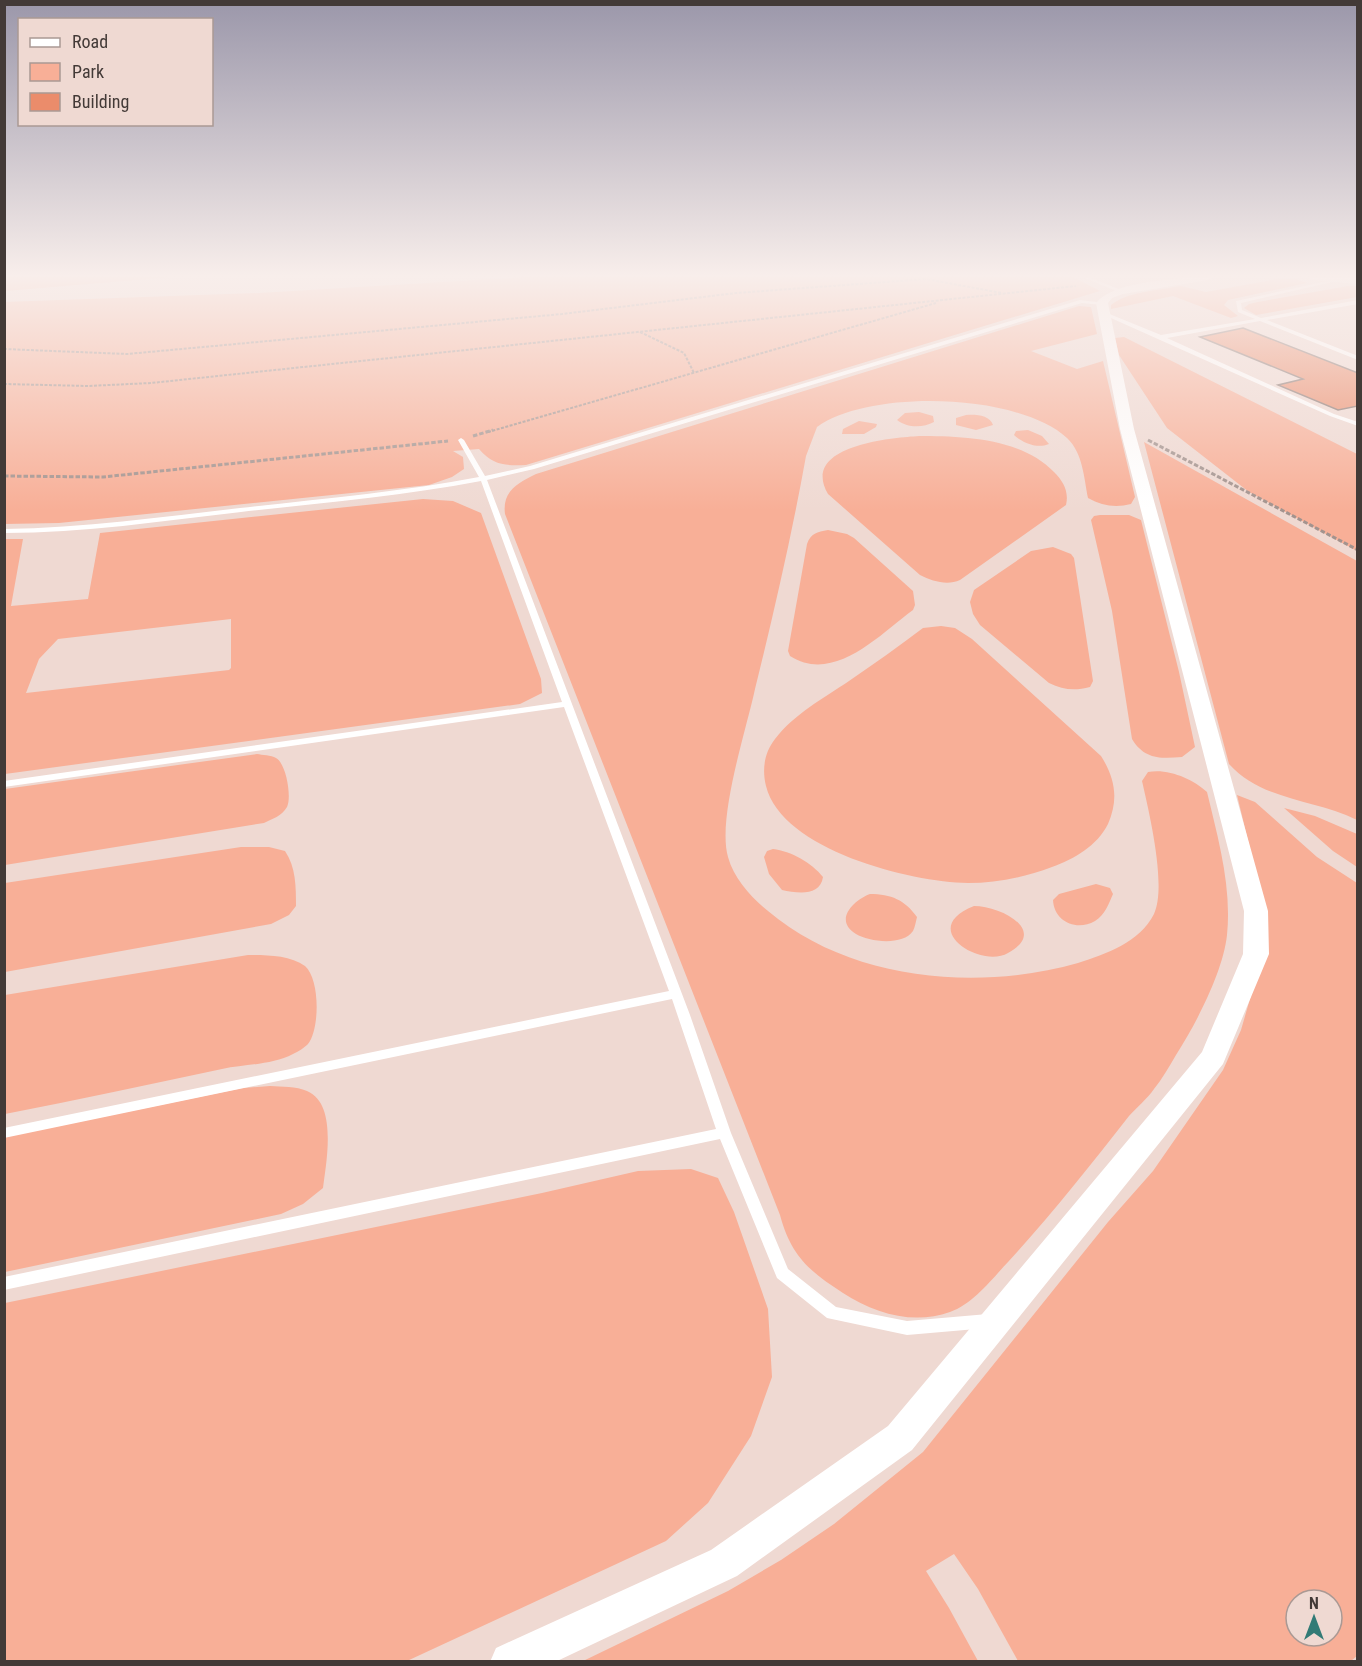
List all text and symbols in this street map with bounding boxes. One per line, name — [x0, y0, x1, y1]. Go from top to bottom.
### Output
legend — [18, 18, 213, 126]
text: Road — [72, 31, 108, 52]
text: Park — [72, 61, 104, 82]
text: Building — [72, 91, 129, 112]
north arrow — [1284, 1588, 1344, 1648]
text: N — [1309, 1594, 1319, 1613]

